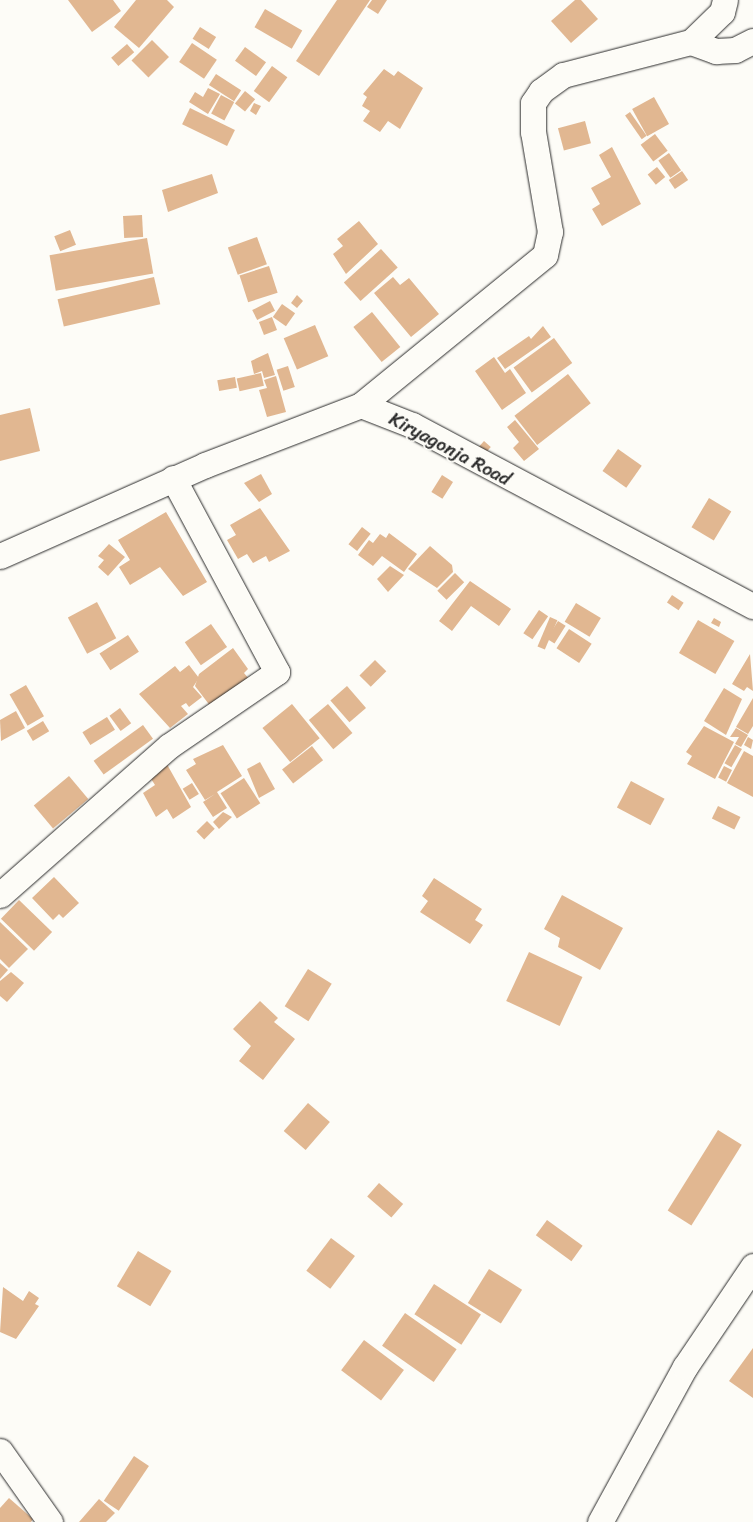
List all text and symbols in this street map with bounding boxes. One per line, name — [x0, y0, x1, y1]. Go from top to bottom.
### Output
street label: Kiryagonja Road — [385, 407, 515, 491]

